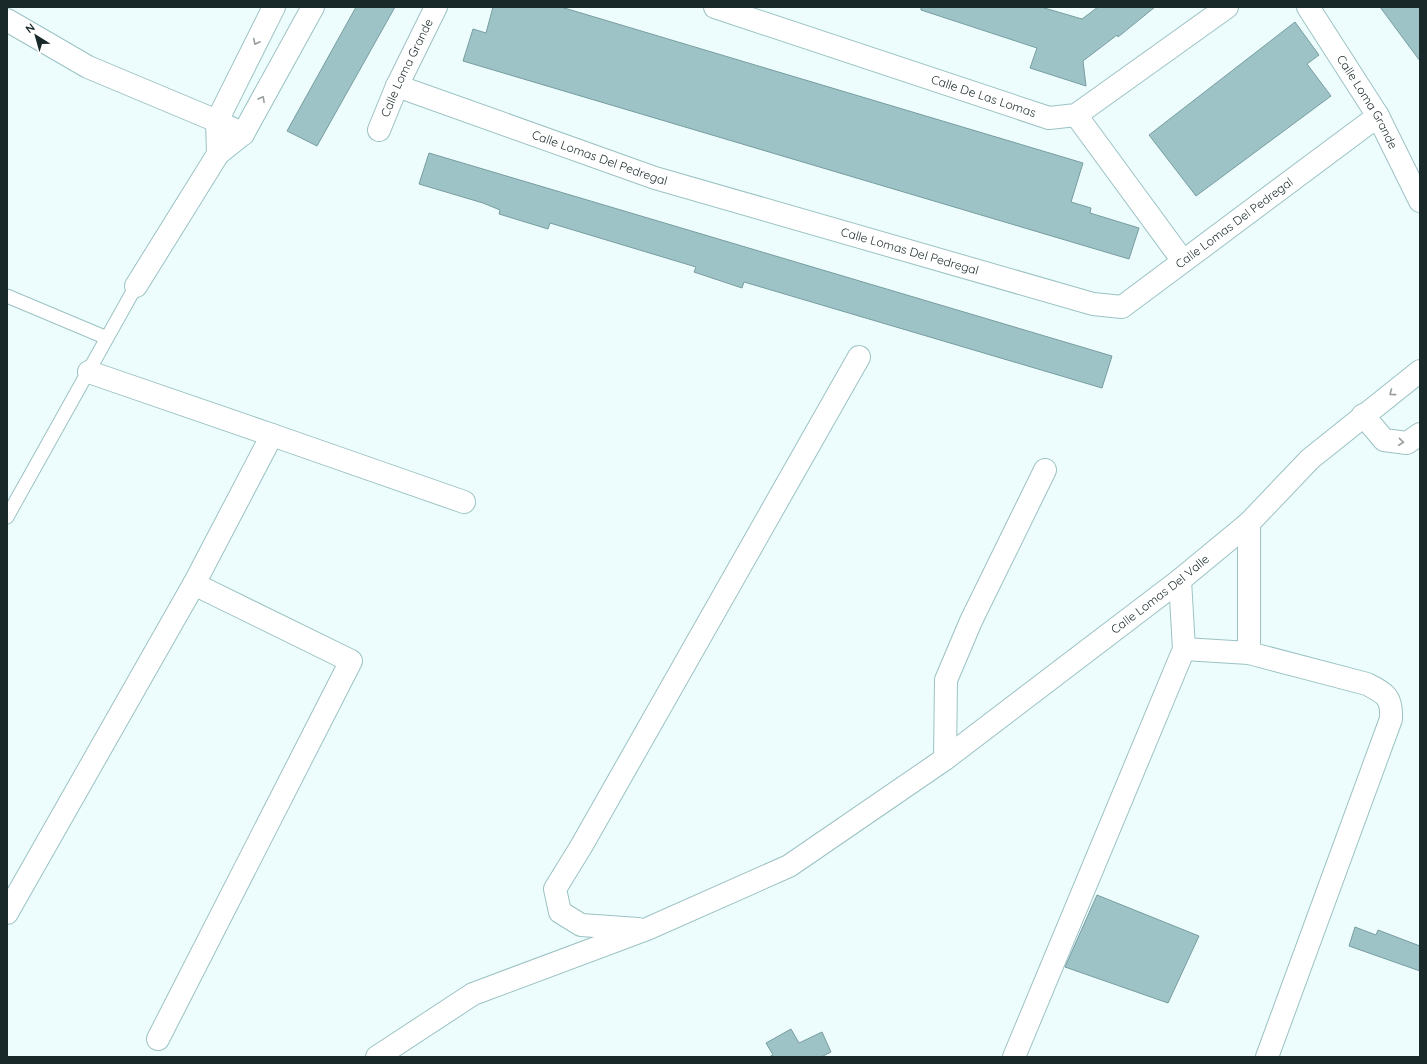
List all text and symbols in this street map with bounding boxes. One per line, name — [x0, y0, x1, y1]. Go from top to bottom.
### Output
north arrow — [16, 16, 56, 56]
street label: Calle Loma Grande — [377, 16, 436, 119]
text: N — [23, 20, 37, 36]
one-way arrow — [254, 38, 261, 45]
street label: Calle Loma Grande — [1334, 52, 1401, 151]
street label: Calle De Las Lomas — [929, 71, 1038, 120]
one-way arrow — [257, 96, 264, 104]
street label: Calle Lomas Del Pedregal — [530, 127, 669, 188]
street label: Calle Lomas Del Pedregal — [1172, 174, 1296, 271]
street label: Calle Lomas Del Pedregal — [839, 224, 981, 278]
one-way arrow — [1389, 388, 1396, 395]
one-way arrow — [1398, 437, 1405, 446]
street label: Calle Lomas Del Valle — [1108, 551, 1212, 637]

